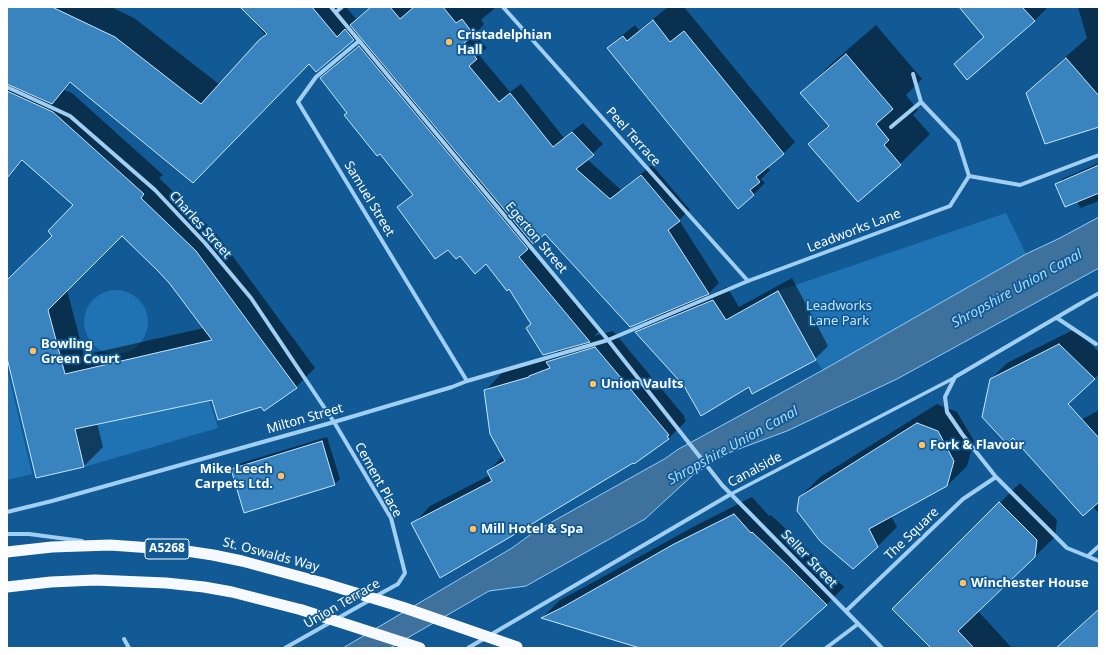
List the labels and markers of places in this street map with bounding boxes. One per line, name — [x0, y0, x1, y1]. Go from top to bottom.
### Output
place label: Cristadelphian Hall — [457, 27, 552, 58]
marker: Cristadelphian Hall — [444, 37, 454, 47]
place label: Bowling Green Court — [41, 336, 120, 367]
marker: Bowling Green Court — [28, 346, 38, 356]
place label: Union Vaults — [601, 376, 684, 392]
marker: Union Vaults — [588, 379, 598, 389]
place label: Fork & Flavour — [930, 437, 1024, 453]
marker: Fork & Flavour — [917, 440, 927, 450]
place label: Mike Leech Carpets Ltd. — [195, 461, 273, 492]
marker: Mike Leech Carpets Ltd. — [276, 471, 286, 481]
place label: Mill Hotel & Spa — [481, 521, 583, 537]
marker: Mill Hotel & Spa — [468, 524, 478, 534]
place label: Winchester House — [971, 575, 1089, 591]
marker: Winchester House — [958, 578, 968, 588]

